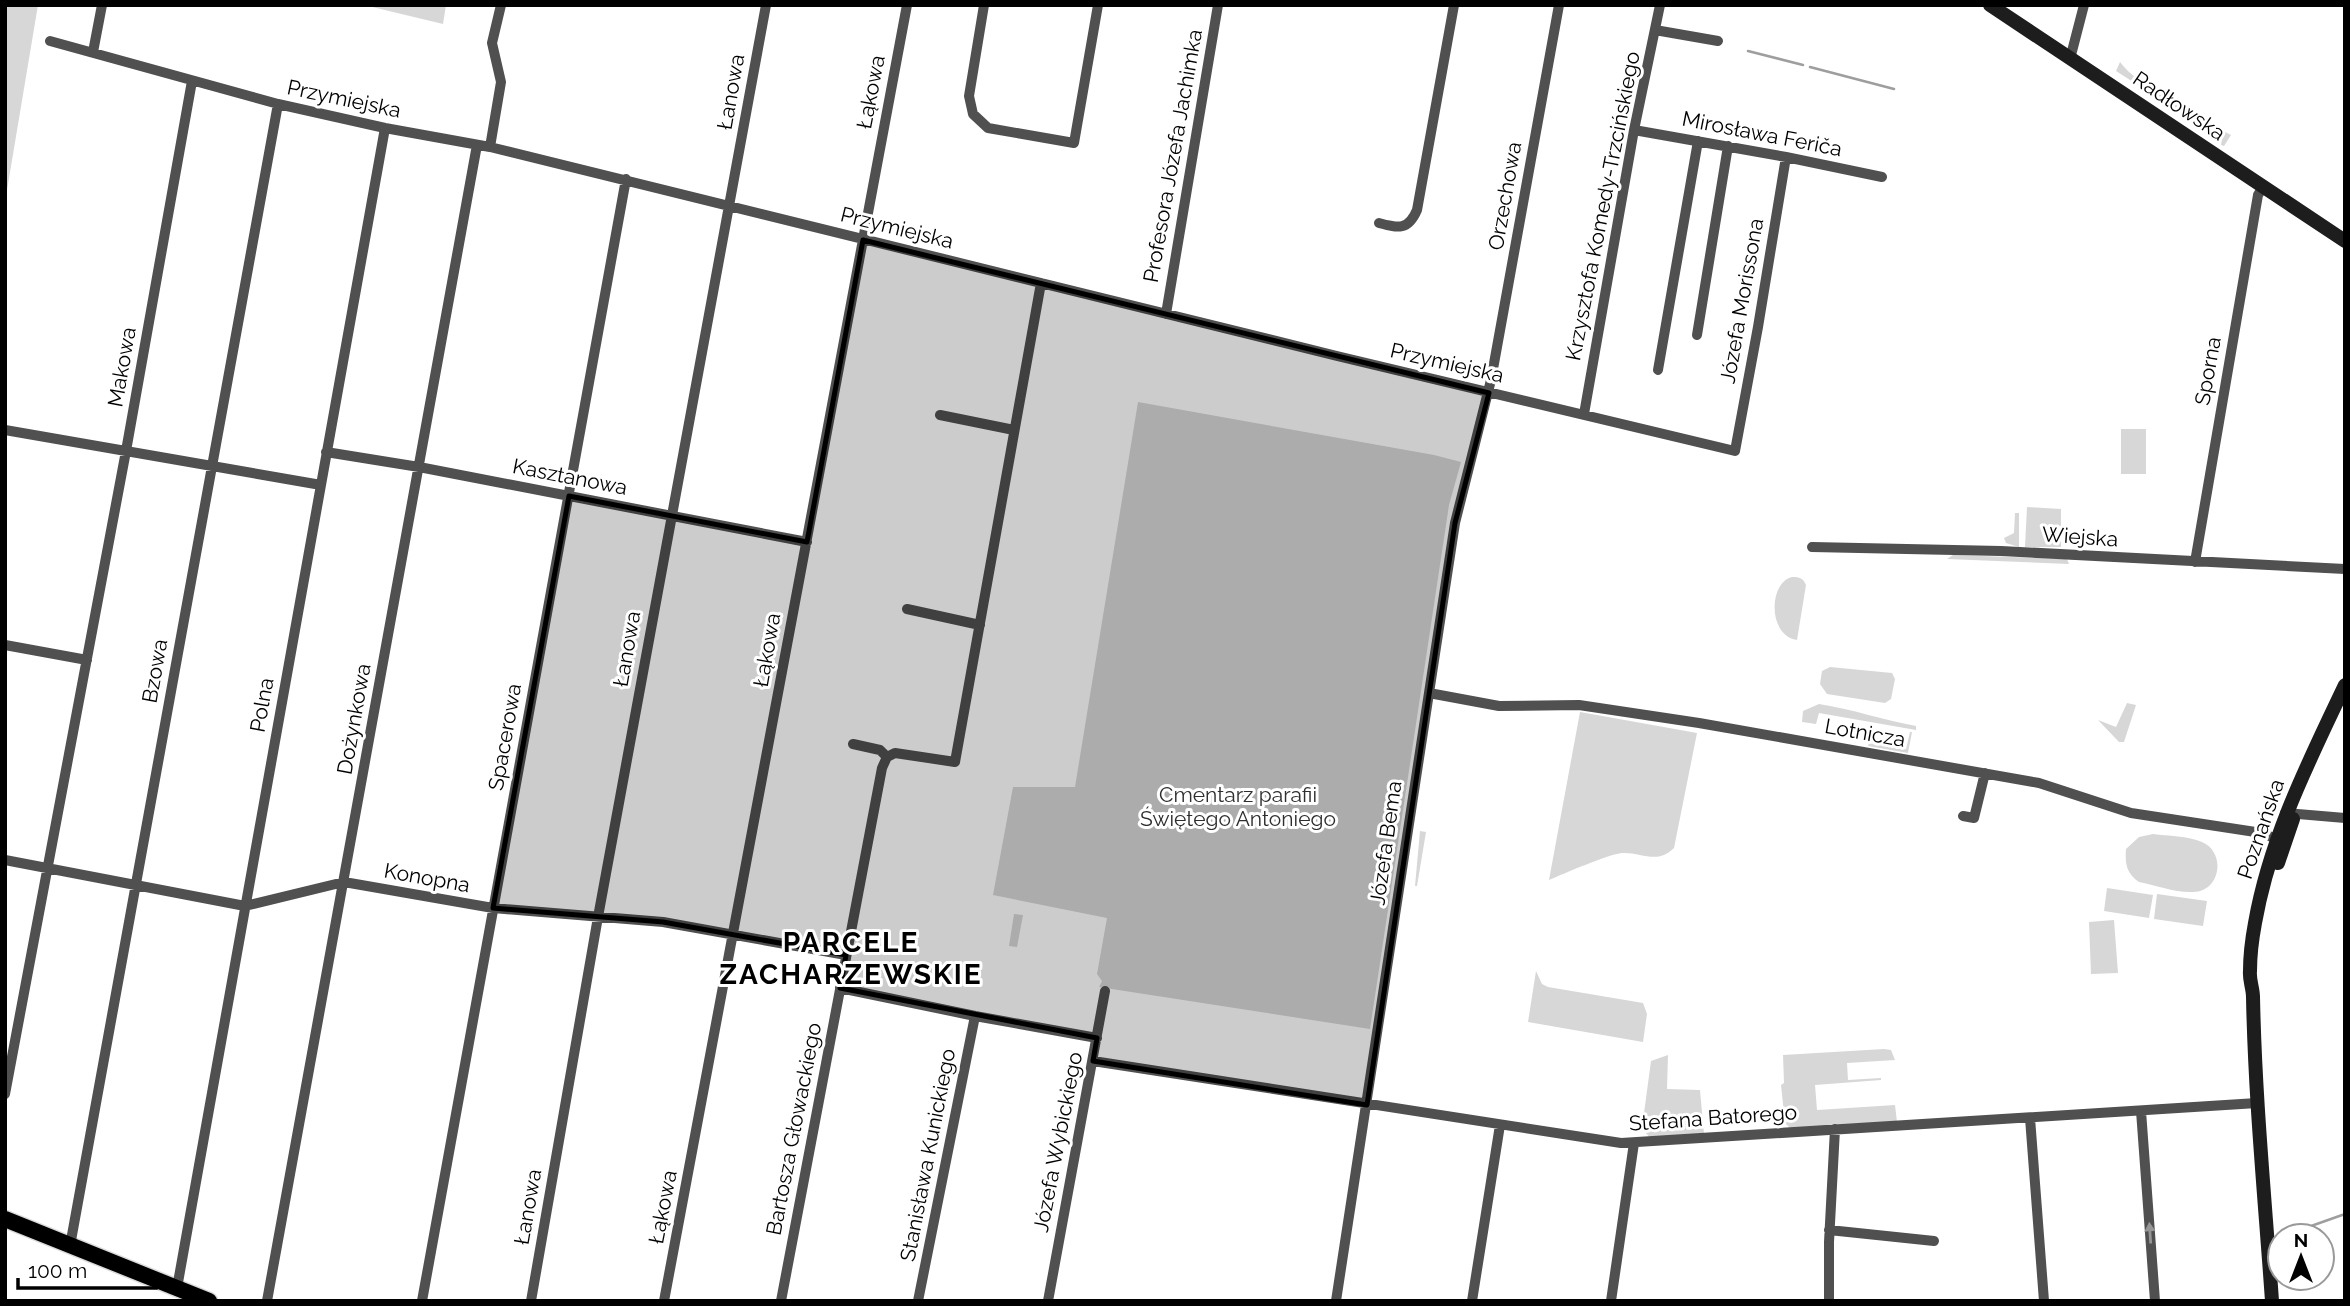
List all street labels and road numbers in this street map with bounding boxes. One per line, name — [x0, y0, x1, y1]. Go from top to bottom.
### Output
street label: Profesora Józefa Jachimka — [1138, 27, 1207, 284]
street label: Krzysztofa Komedy-Trzcińskiego — [1560, 49, 1645, 363]
street label: Łanowa — [712, 52, 749, 132]
street label: Łąkowa — [851, 53, 890, 131]
street label: Radłowska — [2128, 66, 2230, 146]
street label: Przymiejska — [285, 74, 403, 123]
street label: Mirosława Feriča — [1680, 106, 1844, 161]
street label: Orzechowa — [1483, 140, 1526, 252]
street label: Przymiejska — [838, 201, 956, 254]
street label: Józefa Morissona — [1715, 216, 1768, 385]
street label: Makowa — [102, 325, 141, 409]
street label: Sporna — [2189, 335, 2226, 407]
street label: Przymiejska — [1388, 337, 1506, 388]
street label: Kasztanowa — [511, 453, 630, 500]
street label: Wiejska — [2041, 521, 2119, 552]
street label: Łanowa — [608, 609, 645, 689]
street label: Łąkowa — [748, 611, 785, 689]
street label: Bzowa — [137, 637, 172, 705]
street label: Dożynkowa — [331, 662, 376, 776]
street label: Polna — [244, 676, 279, 734]
street label: Spacerowa — [483, 681, 526, 792]
street label: Lotnicza — [1823, 713, 1907, 752]
street label: Poznańska — [2232, 776, 2289, 882]
street label: Józefa Bema — [1364, 779, 1407, 907]
street label: Konopna — [382, 858, 472, 897]
street label: Bartosza Głowackiego — [761, 1021, 826, 1237]
street label: Stanisława Kunickiego — [895, 1046, 960, 1263]
street label: Józefa Wybickiego — [1028, 1050, 1087, 1234]
street label: Stefana Batorego — [1628, 1099, 1798, 1136]
street label: Łanowa — [509, 1167, 546, 1247]
street label: Łąkowa — [643, 1168, 682, 1246]

